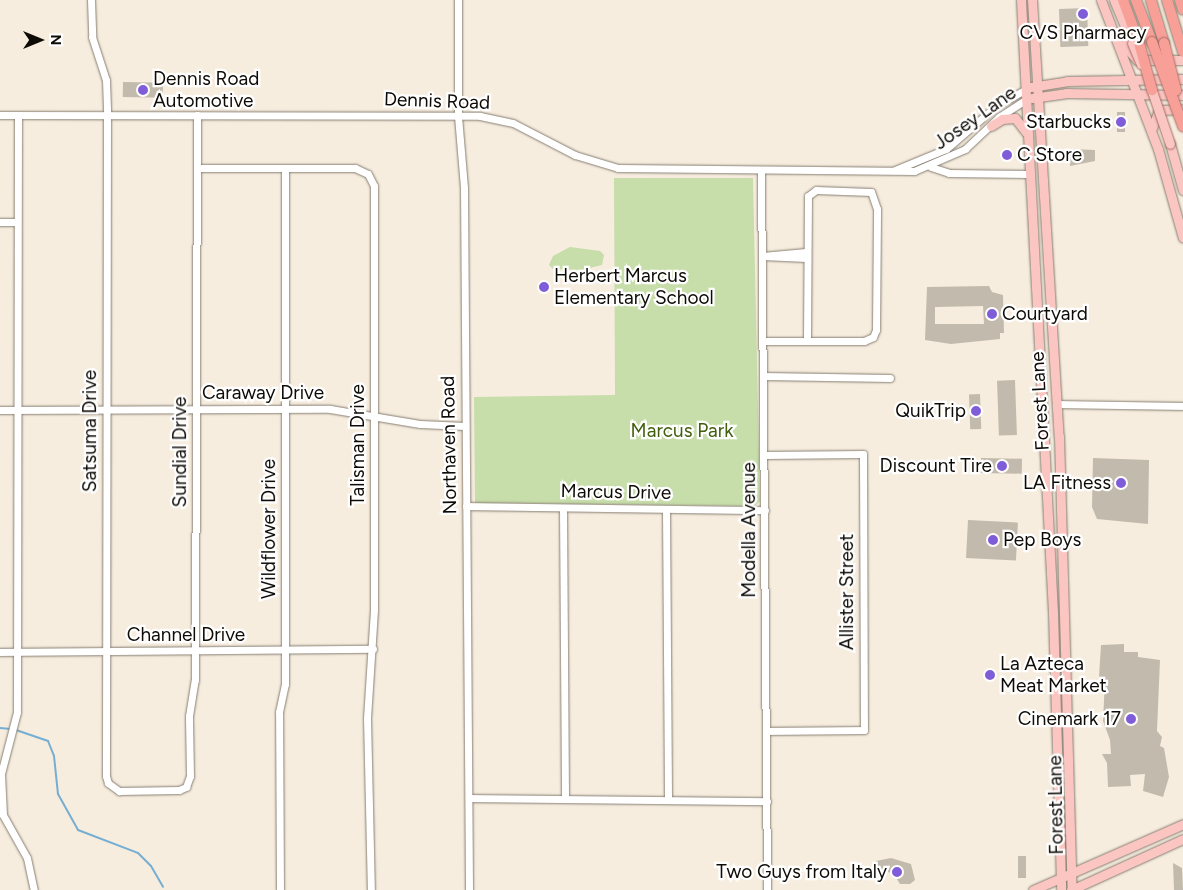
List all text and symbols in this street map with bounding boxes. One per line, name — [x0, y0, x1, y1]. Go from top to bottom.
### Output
marker: CVS Pharmacy — [1077, 8, 1089, 20]
north arrow — [15, 15, 65, 65]
place label: CVS Pharmacy — [1020, 22, 1146, 44]
text: N — [47, 35, 64, 45]
place label: Dennis Road Automotive — [153, 68, 259, 112]
street label: Josey Lane — [930, 81, 1020, 155]
marker: Dennis Road Automotive — [137, 84, 149, 96]
street label: Dennis Road — [383, 88, 491, 114]
place label: Starbucks — [1026, 111, 1111, 133]
marker: Starbucks — [1115, 116, 1127, 128]
place label: C Store — [1017, 144, 1082, 166]
marker: C Store — [1001, 149, 1013, 161]
place label: Herbert Marcus Elementary School — [554, 265, 714, 309]
marker: Herbert Marcus Elementary School — [538, 281, 550, 293]
place label: Courtyard — [1002, 303, 1088, 325]
marker: Courtyard — [986, 308, 998, 320]
street label: Forest Lane — [1026, 351, 1054, 451]
street label: Satsuma Drive — [79, 370, 101, 492]
street label: Northaven Road — [436, 376, 462, 514]
street label: Caraway Drive — [202, 382, 324, 404]
street label: Talisman Drive — [347, 384, 369, 506]
street label: Sundial Drive — [169, 397, 191, 507]
place label: QuikTrip — [895, 400, 966, 422]
marker: QuikTrip — [970, 405, 982, 417]
park label: Marcus Park — [631, 420, 733, 442]
place label: Discount Tire — [880, 455, 992, 477]
street label: Wildflower Drive — [258, 459, 280, 599]
marker: Discount Tire — [996, 460, 1008, 472]
street label: Modella Avenue — [738, 462, 760, 598]
place label: LA Fitness — [1023, 472, 1111, 494]
marker: LA Fitness — [1115, 477, 1127, 489]
street label: Marcus Drive — [561, 480, 671, 504]
place label: Pep Boys — [1003, 529, 1081, 551]
street label: Allister Street — [836, 534, 858, 650]
marker: Pep Boys — [987, 534, 999, 546]
street label: Channel Drive — [127, 624, 245, 646]
place label: La Azteca Meat Market — [1000, 653, 1107, 697]
marker: La Azteca Meat Market — [984, 669, 996, 681]
place label: Cinemark 17 — [1018, 708, 1121, 730]
marker: Cinemark 17 — [1125, 713, 1137, 725]
street label: Forest Lane — [1044, 755, 1068, 855]
place label: Two Guys from Italy — [716, 861, 887, 883]
marker: Two Guys from Italy — [891, 866, 903, 878]

